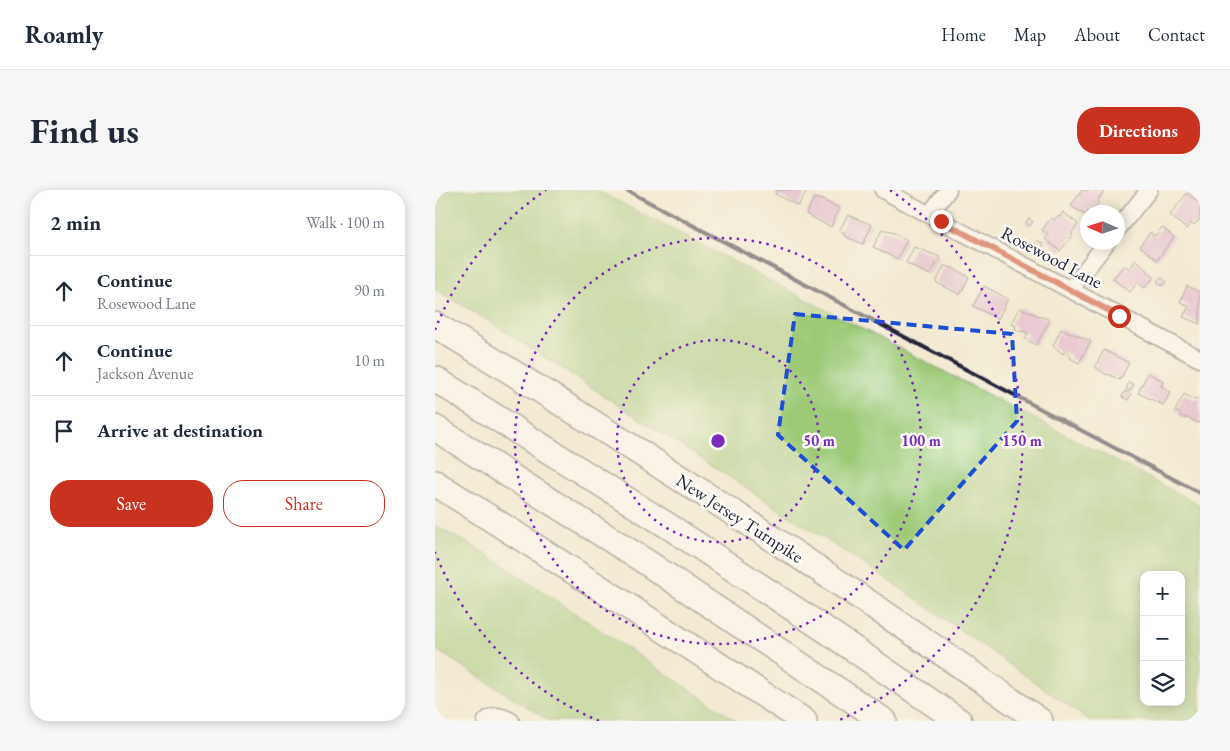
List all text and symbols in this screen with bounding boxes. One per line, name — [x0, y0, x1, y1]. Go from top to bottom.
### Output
text: Roamly — [25, 19, 103, 50]
text: Home — [941, 23, 986, 46]
text: Map — [1014, 23, 1046, 46]
text: About — [1074, 23, 1120, 46]
text: Contact — [1148, 23, 1205, 46]
button: Directions — [1077, 107, 1200, 154]
text: Find us — [30, 108, 139, 153]
north arrow — [1080, 205, 1125, 250]
text: 2 min — [50, 209, 101, 236]
route end — [930, 210, 953, 233]
text: Walk · 100 m — [306, 212, 385, 233]
street label: Rosewood Lane — [998, 221, 1106, 293]
text: Continue — [97, 268, 172, 293]
icon: ahead — [50, 277, 78, 305]
text: 90 m — [354, 280, 385, 301]
text: Rosewood Lane — [97, 293, 196, 314]
route start — [1108, 305, 1131, 328]
text: Continue — [97, 338, 172, 363]
icon: ahead — [50, 347, 78, 375]
text: 10 m — [354, 350, 385, 371]
text: Jackson Avenue — [97, 363, 194, 384]
icon: arrive — [50, 417, 78, 445]
text: Arrive at destination — [97, 418, 263, 443]
text: 50 m — [803, 431, 835, 450]
text: 100 m — [901, 431, 941, 450]
text: 150 m — [1002, 431, 1042, 450]
centre of rings — [709, 432, 727, 450]
street label: New Jersey Turnpike — [672, 468, 808, 568]
button: Save — [50, 480, 213, 527]
button: Share — [223, 480, 385, 527]
map controls — [1140, 571, 1185, 706]
button: + — [1140, 571, 1185, 616]
button: − — [1140, 616, 1185, 661]
button: layers — [1140, 661, 1185, 706]

